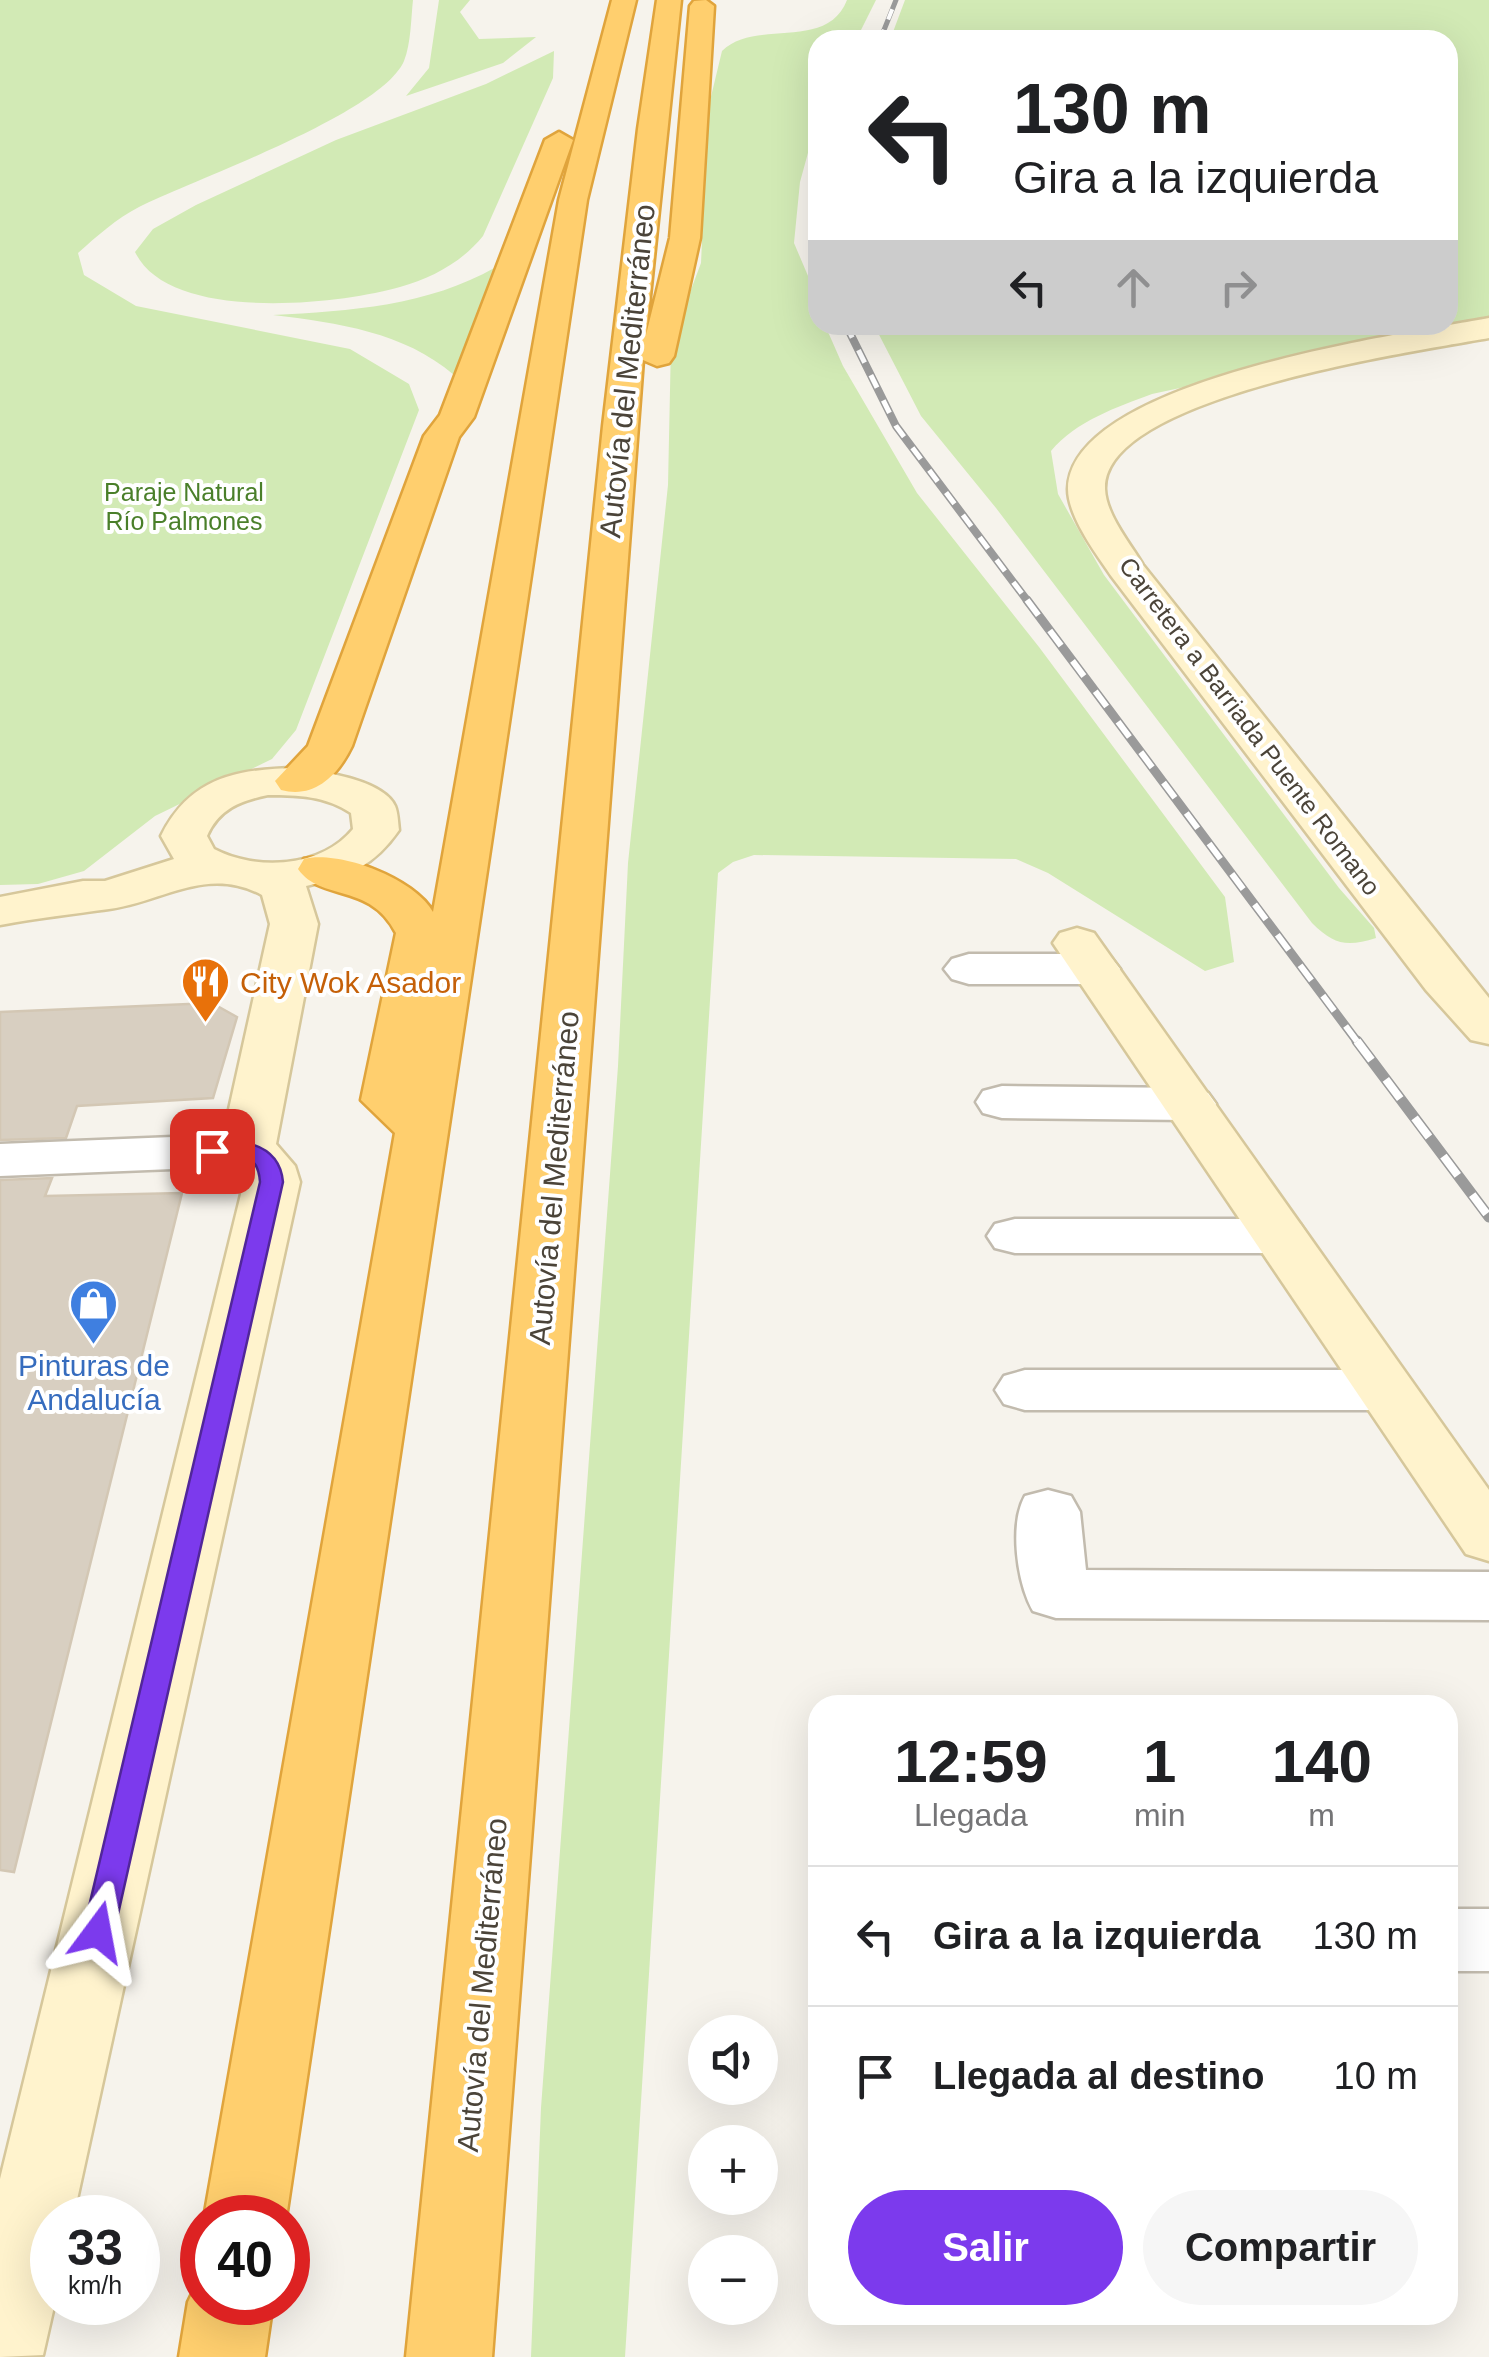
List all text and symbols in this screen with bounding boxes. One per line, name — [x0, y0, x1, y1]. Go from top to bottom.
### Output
icon: left — [848, 70, 978, 200]
text: 130 m — [1013, 70, 1211, 148]
text: Gira a la izquierda — [1013, 152, 1378, 203]
street label: Autovía del Mediterráneo — [593, 203, 661, 539]
icon: left — [1001, 260, 1056, 315]
icon: ahead — [1106, 260, 1161, 315]
icon: right — [1211, 260, 1266, 315]
park label: Paraje Natural Río Palmones — [104, 478, 264, 535]
street label: Carretera a Barriada Puente Romano — [1114, 552, 1386, 900]
restaurant icon: City Wok Asador — [179, 956, 231, 1024]
place label: City Wok Asador — [240, 966, 461, 999]
street label: Autovía del Mediterráneo — [523, 1010, 585, 1346]
pin — [170, 1109, 255, 1194]
icon: arrive — [185, 1124, 240, 1179]
shop icon: Pinturas de Andalucía — [68, 1278, 120, 1346]
place label: Pinturas de Andalucía — [18, 1349, 170, 1416]
text: 12:59 — [894, 1728, 1048, 1795]
text: 1 — [1143, 1728, 1176, 1795]
text: 140 — [1272, 1728, 1372, 1795]
text: Llegada — [914, 1797, 1028, 1833]
text: min — [1134, 1797, 1185, 1833]
text: m — [1308, 1797, 1335, 1833]
street label: Autovía del Mediterráneo — [451, 1817, 513, 2153]
position arrow — [46, 1880, 150, 1984]
icon: left — [848, 1909, 903, 1964]
text: Gira a la izquierda — [933, 1915, 1260, 1957]
text: 130 m — [1312, 1915, 1418, 1957]
map controls — [688, 2015, 778, 2325]
button: sound — [688, 2015, 778, 2105]
icon: arrive — [848, 2049, 903, 2104]
text: Llegada al destino — [933, 2055, 1265, 2097]
text: 10 m — [1334, 2055, 1418, 2097]
button: + — [688, 2125, 778, 2215]
button: Salir — [848, 2190, 1123, 2305]
button: Compartir — [1143, 2190, 1418, 2305]
speed limit sign: 40 — [180, 2195, 310, 2325]
text: 33 — [67, 2220, 123, 2276]
button: − — [688, 2235, 778, 2325]
text: km/h — [68, 2271, 122, 2299]

